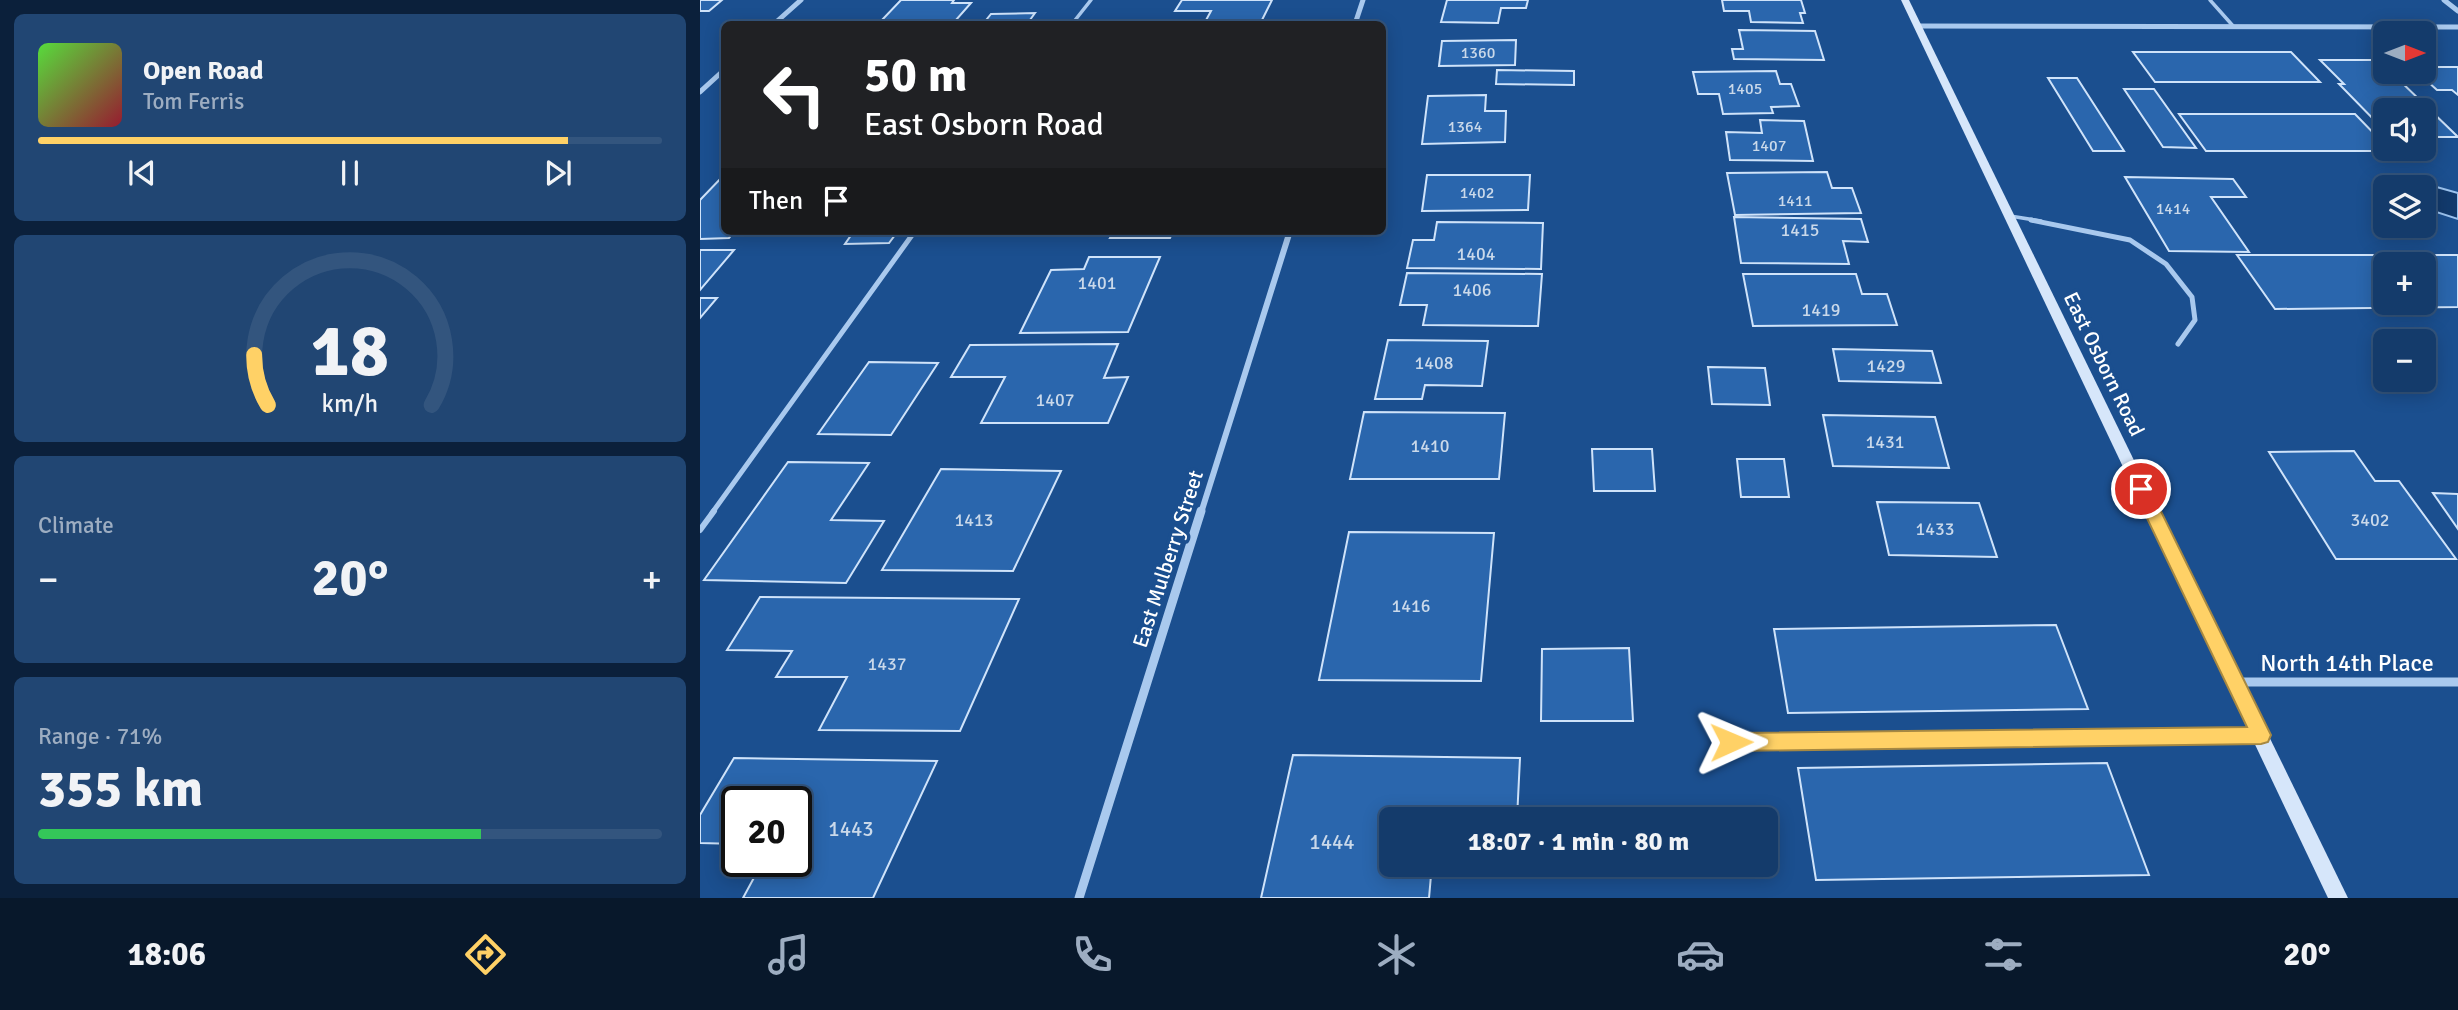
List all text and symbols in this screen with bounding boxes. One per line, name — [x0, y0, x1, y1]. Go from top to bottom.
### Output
north arrow — [2373, 21, 2436, 84]
map controls — [2373, 21, 2436, 392]
house number: 1360 — [1461, 43, 1495, 63]
text: 50 m — [864, 45, 967, 105]
icon: left — [749, 49, 840, 140]
text: Open Road — [143, 55, 264, 87]
house number: 1405 — [1728, 79, 1762, 99]
text: Tom Ferris — [143, 87, 244, 116]
button: sound — [2373, 98, 2436, 161]
text: East Osborn Road — [864, 105, 1104, 144]
house number: 1364 — [1448, 117, 1483, 137]
house number: 1407 — [1752, 136, 1786, 156]
icon: previous — [123, 154, 161, 192]
icon: pause — [331, 154, 369, 192]
icon: next — [539, 154, 577, 192]
button: layers — [2373, 175, 2436, 238]
icon: arrive — [817, 182, 855, 220]
house number: 1402 — [1460, 183, 1494, 203]
text: Then — [749, 185, 803, 217]
house number: 1411 — [1778, 191, 1812, 211]
house number: 1414 — [2156, 199, 2191, 219]
house number: 1415 — [1781, 219, 1819, 241]
house number: 1404 — [1457, 243, 1496, 265]
button: + — [2373, 252, 2436, 315]
house number: 1401 — [1078, 272, 1116, 294]
house number: 1406 — [1453, 279, 1491, 301]
street label: East Osborn Road — [2058, 288, 2150, 440]
house number: 1419 — [1802, 299, 1840, 321]
text: 18 — [311, 307, 389, 396]
button: − — [2373, 329, 2436, 392]
house number: 1408 — [1415, 352, 1453, 374]
house number: 1429 — [1867, 355, 1905, 377]
text: km/h — [322, 387, 378, 418]
house number: 1407 — [1036, 389, 1074, 411]
house number: 1431 — [1866, 431, 1904, 453]
house number: 1410 — [1411, 435, 1449, 457]
pin — [2111, 459, 2171, 519]
street label: East Mulberry Street — [1127, 467, 1209, 651]
icon: arrive — [2122, 470, 2160, 508]
house number: 1413 — [955, 509, 993, 531]
house number: 3402 — [2351, 509, 2389, 531]
text: Climate — [38, 511, 114, 540]
house number: 1433 — [1916, 518, 1954, 540]
text: 20° — [312, 546, 388, 610]
text: − — [38, 556, 59, 603]
text: + — [641, 556, 662, 603]
house number: 1416 — [1392, 595, 1430, 617]
street label: North 14th Place — [2260, 648, 2434, 678]
house number: 1437 — [868, 653, 906, 675]
position arrow — [1694, 705, 1768, 779]
text: Range · 71% — [38, 722, 162, 751]
text: 355 km — [38, 757, 203, 821]
speed limit sign: 20 — [721, 786, 812, 877]
house number: 1443 — [828, 816, 874, 842]
text: 18:07 · 1 min · 80 m — [1468, 826, 1689, 858]
house number: 1444 — [1309, 829, 1355, 855]
icon: directions — [461, 930, 510, 979]
icon: music — [764, 930, 813, 979]
icon: phone — [1068, 930, 1117, 979]
icon: climate — [1372, 930, 1421, 979]
icon: car — [1676, 930, 1725, 979]
icon: filters — [1979, 930, 2028, 979]
text: 18:06 — [127, 935, 206, 974]
text: 20° — [2283, 935, 2331, 974]

